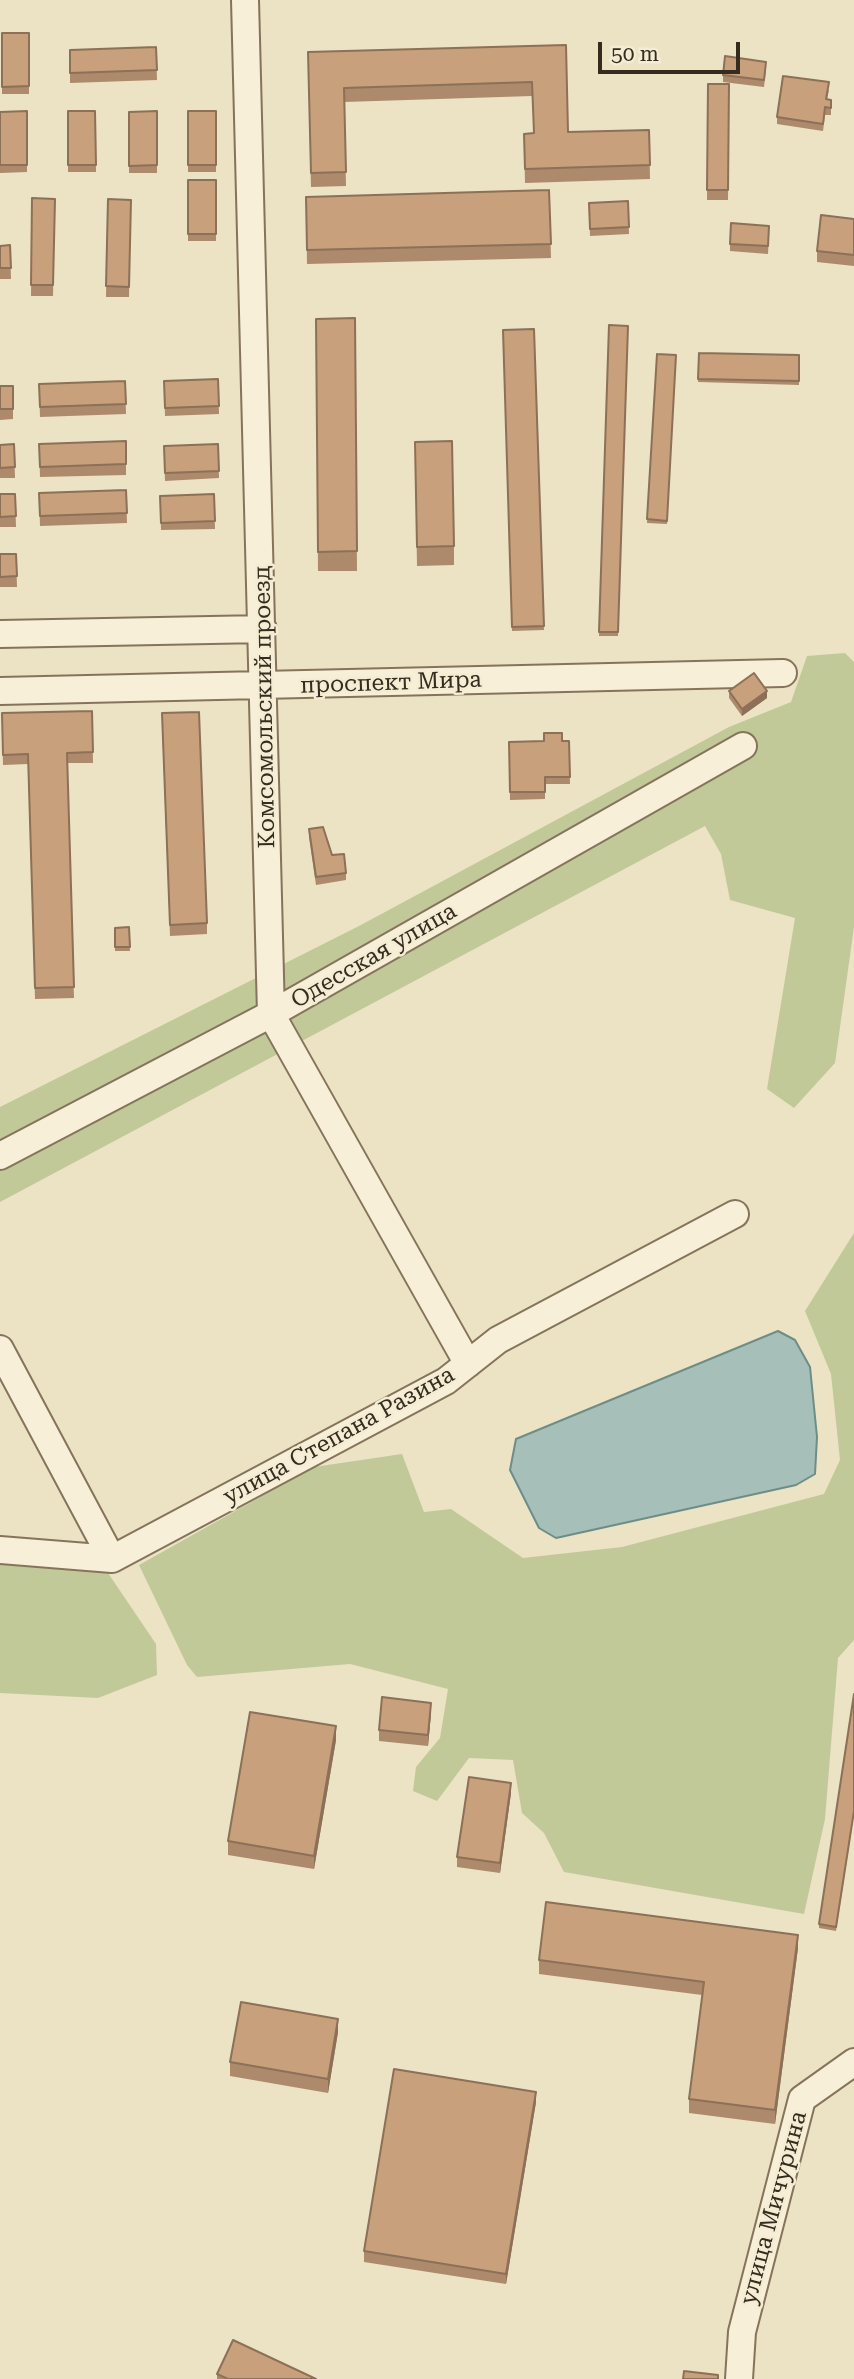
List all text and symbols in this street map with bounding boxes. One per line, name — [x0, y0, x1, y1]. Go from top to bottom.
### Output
scale bar — [602, 28, 744, 72]
text: 50 m — [611, 42, 659, 66]
street label: Комсомольский проезд — [249, 565, 281, 849]
street label: проспект Мира — [300, 666, 482, 700]
street label: Одесская улица — [286, 897, 462, 1015]
street label: улица Степана Разина — [219, 1361, 459, 1511]
street label: улица Мичурина — [735, 2108, 813, 2308]

